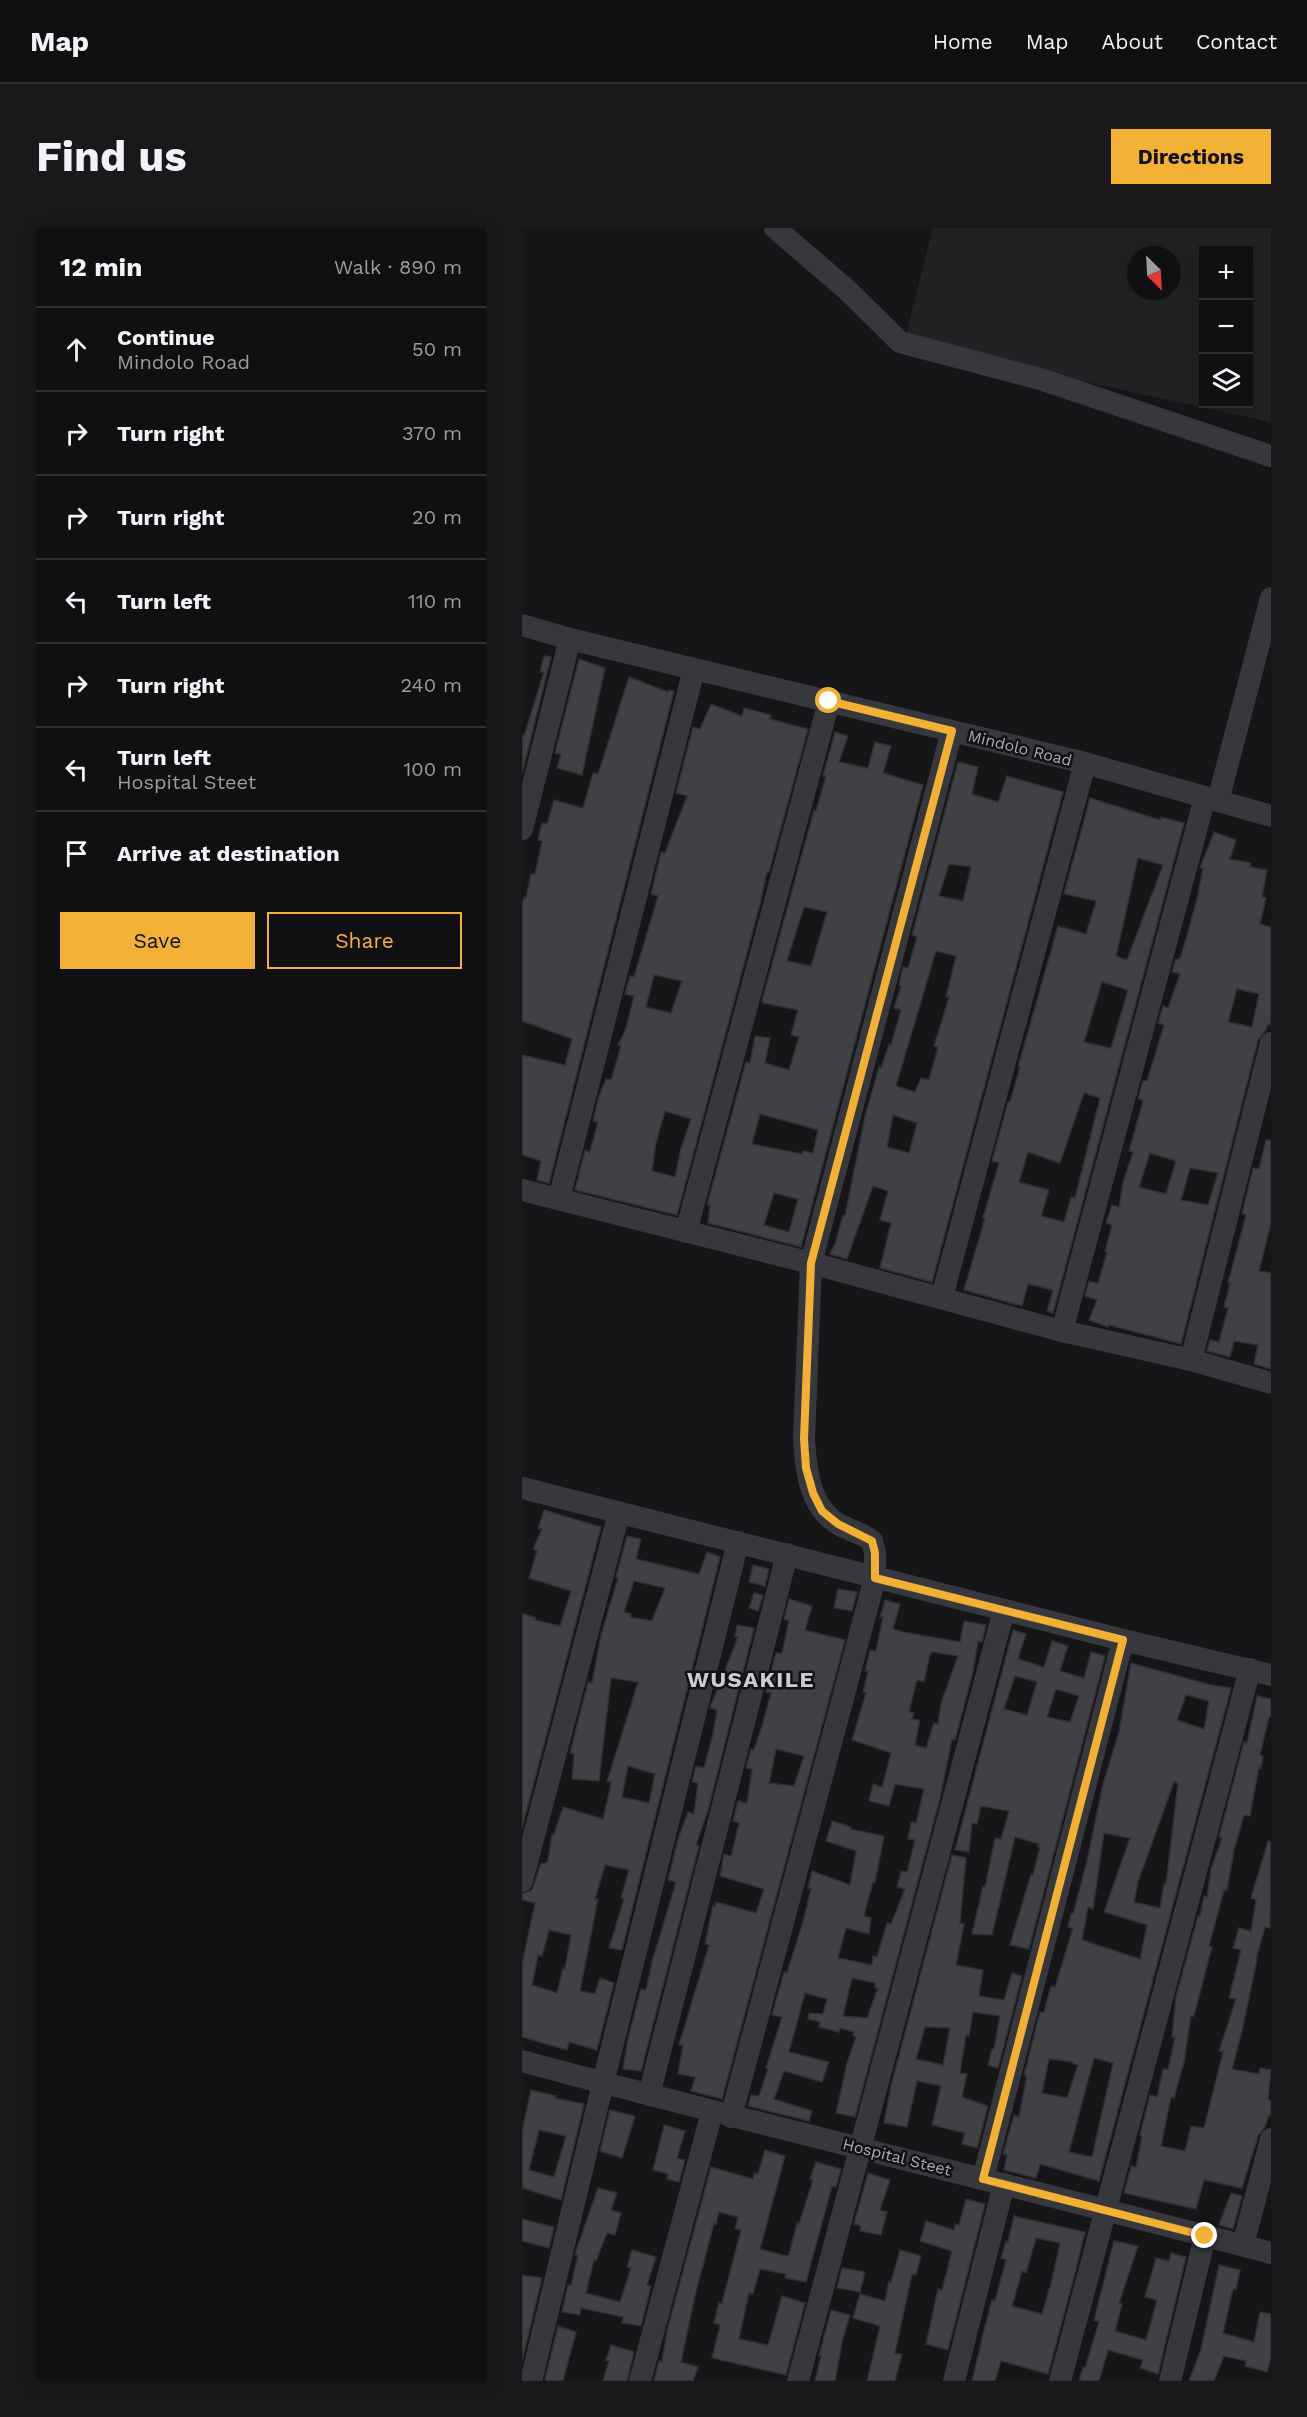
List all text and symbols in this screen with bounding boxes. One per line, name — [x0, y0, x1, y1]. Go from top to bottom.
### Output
text: Map — [30, 25, 89, 58]
text: Home — [933, 29, 993, 54]
text: Map — [1026, 29, 1069, 54]
text: About — [1102, 29, 1163, 54]
text: Contact — [1196, 29, 1277, 54]
button: Directions — [1111, 129, 1271, 184]
text: Find us — [36, 132, 187, 181]
north arrow — [1127, 246, 1181, 300]
map controls — [1199, 246, 1253, 408]
button: + — [1199, 246, 1253, 300]
text: 12 min — [60, 252, 142, 282]
text: Walk · 890 m — [334, 255, 462, 279]
button: − — [1199, 300, 1253, 354]
text: Continue — [117, 325, 215, 350]
icon: ahead — [60, 333, 93, 366]
text: 50 m — [412, 337, 462, 361]
text: Mindolo Road — [117, 350, 250, 374]
button: layers — [1199, 354, 1253, 408]
icon: right — [60, 417, 93, 450]
text: Turn right — [117, 421, 224, 446]
text: 370 m — [402, 421, 462, 445]
icon: right — [60, 501, 93, 534]
text: Turn right — [117, 505, 224, 530]
text: 20 m — [412, 505, 462, 529]
icon: left — [60, 585, 93, 618]
text: Turn left — [117, 589, 211, 614]
text: 110 m — [408, 589, 462, 613]
icon: right — [60, 669, 93, 702]
text: Turn right — [117, 673, 224, 698]
text: 240 m — [400, 673, 462, 697]
route start — [815, 687, 841, 713]
street label: Mindolo Road — [966, 726, 1074, 770]
text: Turn left — [117, 745, 211, 770]
icon: left — [60, 753, 93, 786]
text: 100 m — [403, 757, 462, 781]
text: Hospital Steet — [117, 770, 256, 794]
icon: arrive — [60, 837, 93, 870]
text: Arrive at destination — [117, 841, 340, 866]
button: Save — [60, 912, 255, 969]
button: Share — [267, 912, 462, 969]
district label: WUSAKILE — [687, 1667, 815, 1692]
street label: Hospital Steet — [841, 2134, 954, 2180]
route end — [1191, 2222, 1217, 2248]

